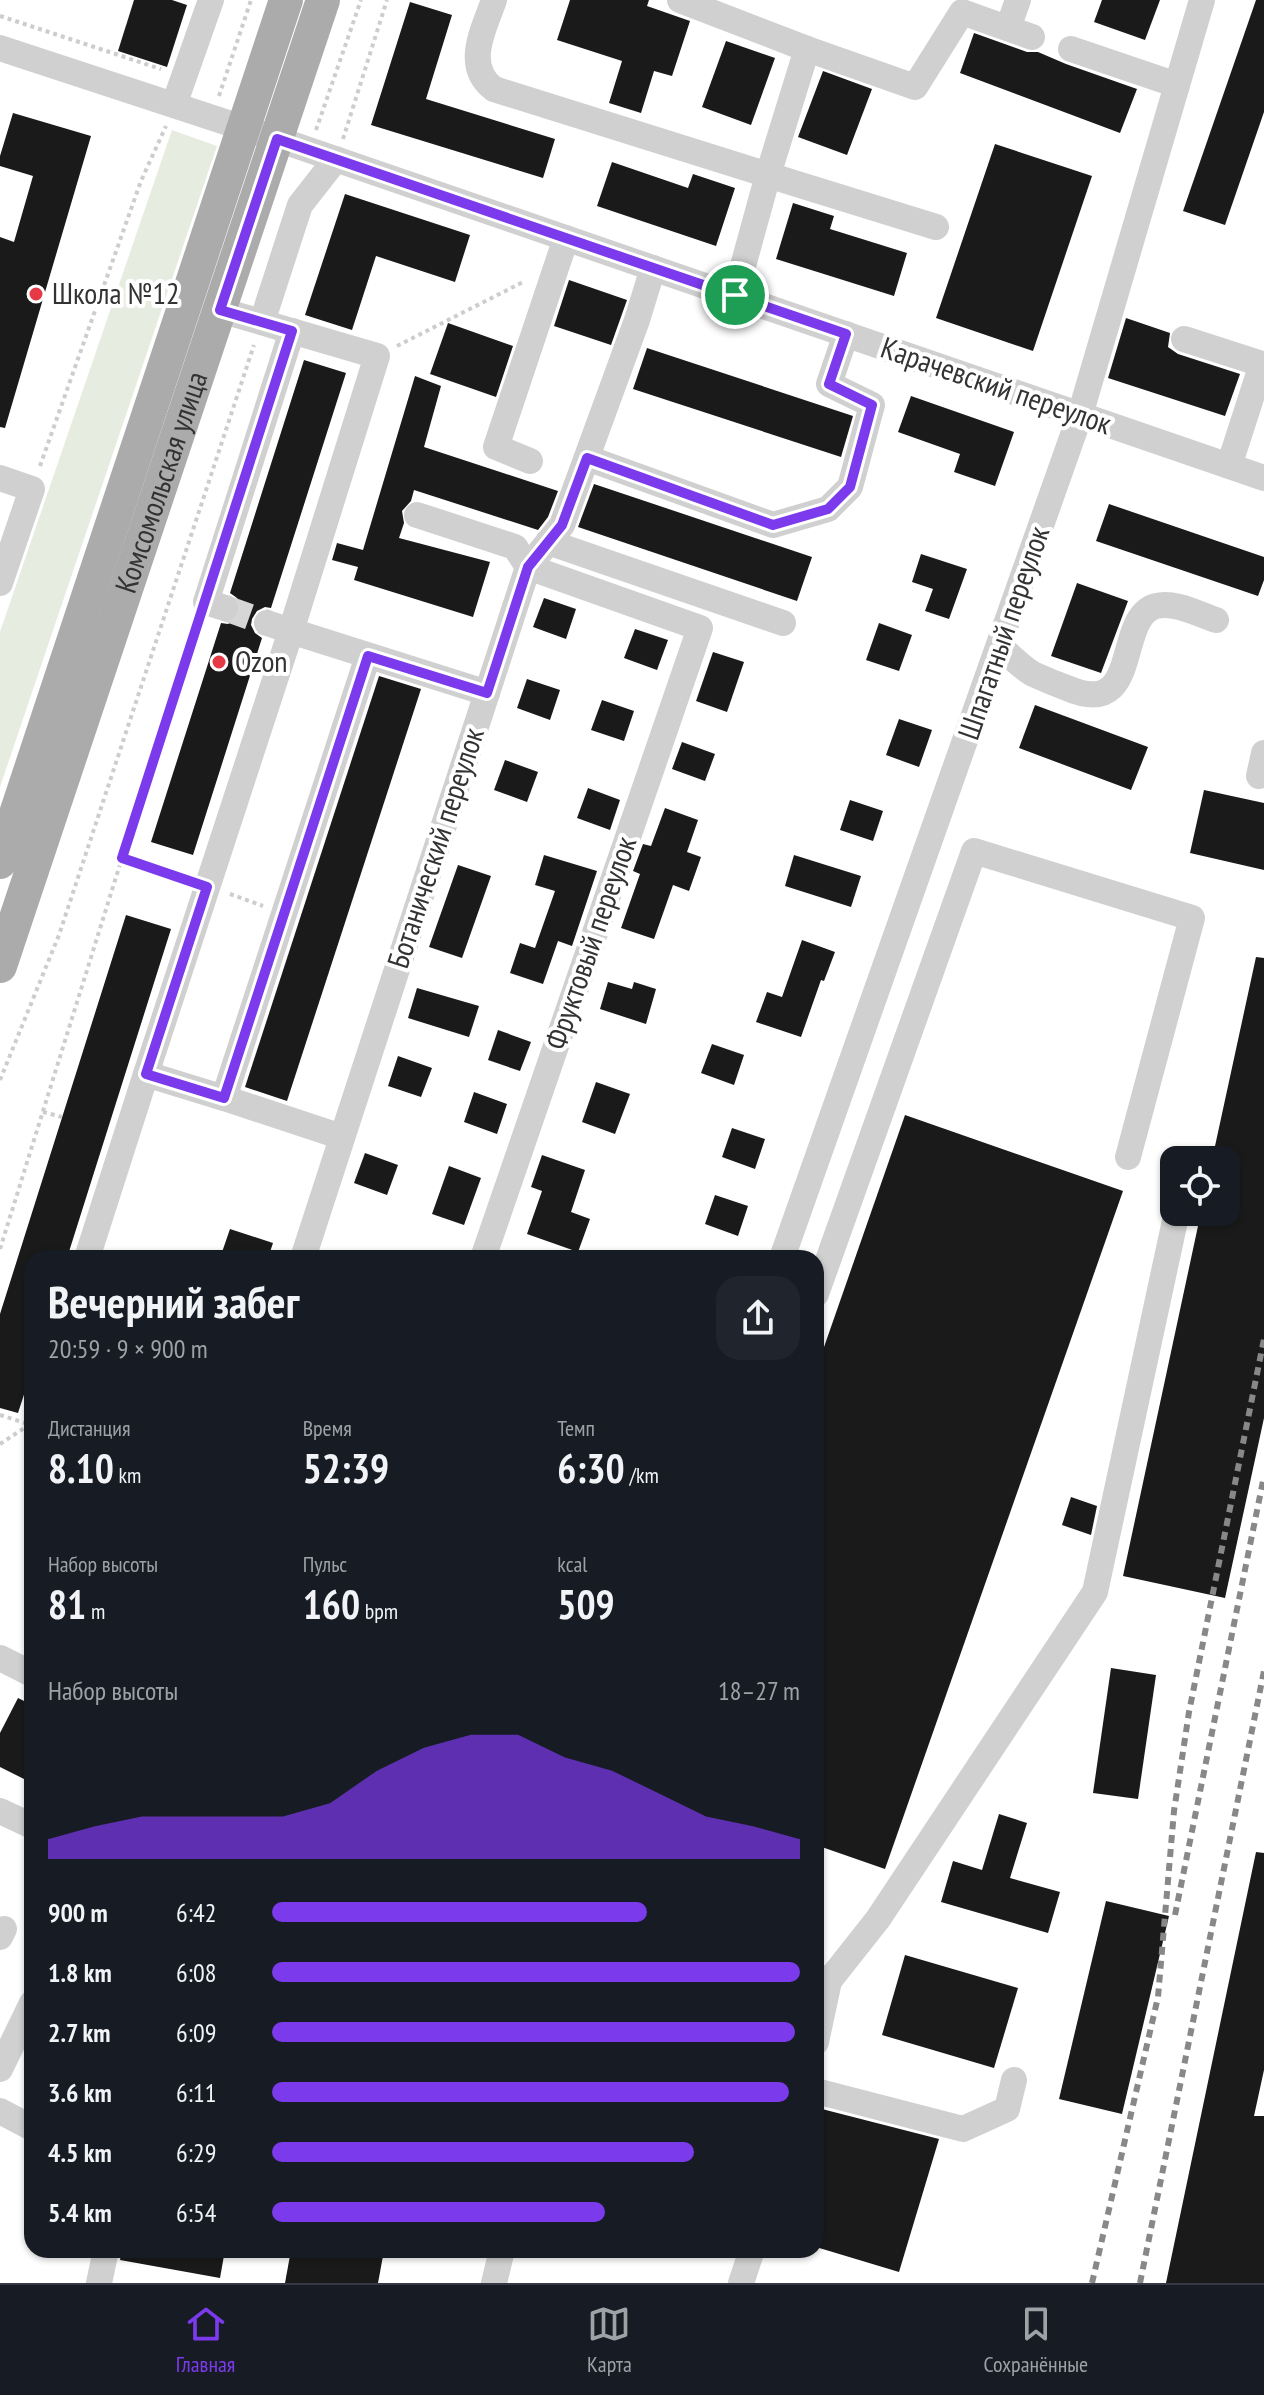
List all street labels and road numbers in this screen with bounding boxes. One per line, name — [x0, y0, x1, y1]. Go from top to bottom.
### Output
street label: Карачевский переулок — [876, 327, 1117, 442]
street label: Комсомольская улица — [105, 366, 215, 597]
street label: Шпагатный переулок — [948, 520, 1057, 744]
street label: Ботанический переулок — [377, 722, 492, 973]
street label: Фруктовый переулок — [535, 831, 644, 1054]

